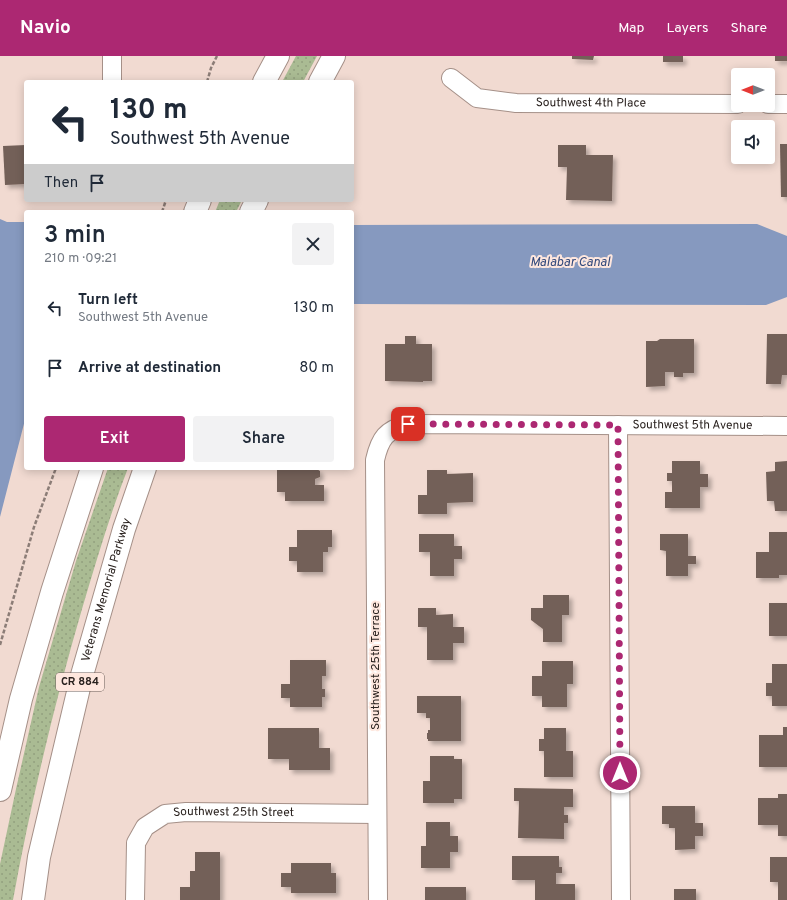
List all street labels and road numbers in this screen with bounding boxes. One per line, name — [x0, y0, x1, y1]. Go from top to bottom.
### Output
street label: Southwest 4th Place — [536, 95, 646, 112]
street label: Southwest 5th Avenue — [632, 417, 753, 434]
street label: Veterans Memorial Parkway — [78, 516, 135, 664]
street label: Southwest 25th Terrace — [368, 602, 384, 730]
road number: CR 884 — [56, 673, 104, 691]
street label: Southwest 25th Street — [173, 804, 294, 821]

